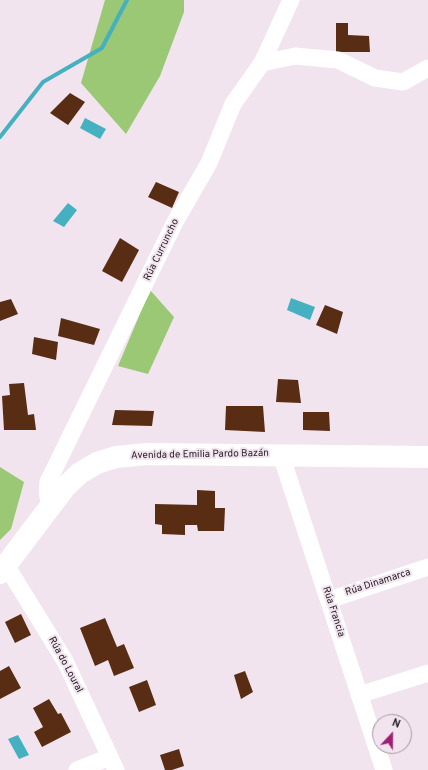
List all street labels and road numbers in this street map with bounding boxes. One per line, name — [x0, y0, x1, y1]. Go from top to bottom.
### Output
street label: Rúa Curruncho — [142, 217, 182, 283]
street label: Avenida de Emilia Pardo Bazán — [131, 448, 269, 462]
street label: Rúa Dinamarca — [344, 567, 412, 599]
street label: Rúa Francia — [319, 585, 347, 639]
street label: Rúa do Loural — [45, 635, 85, 695]

